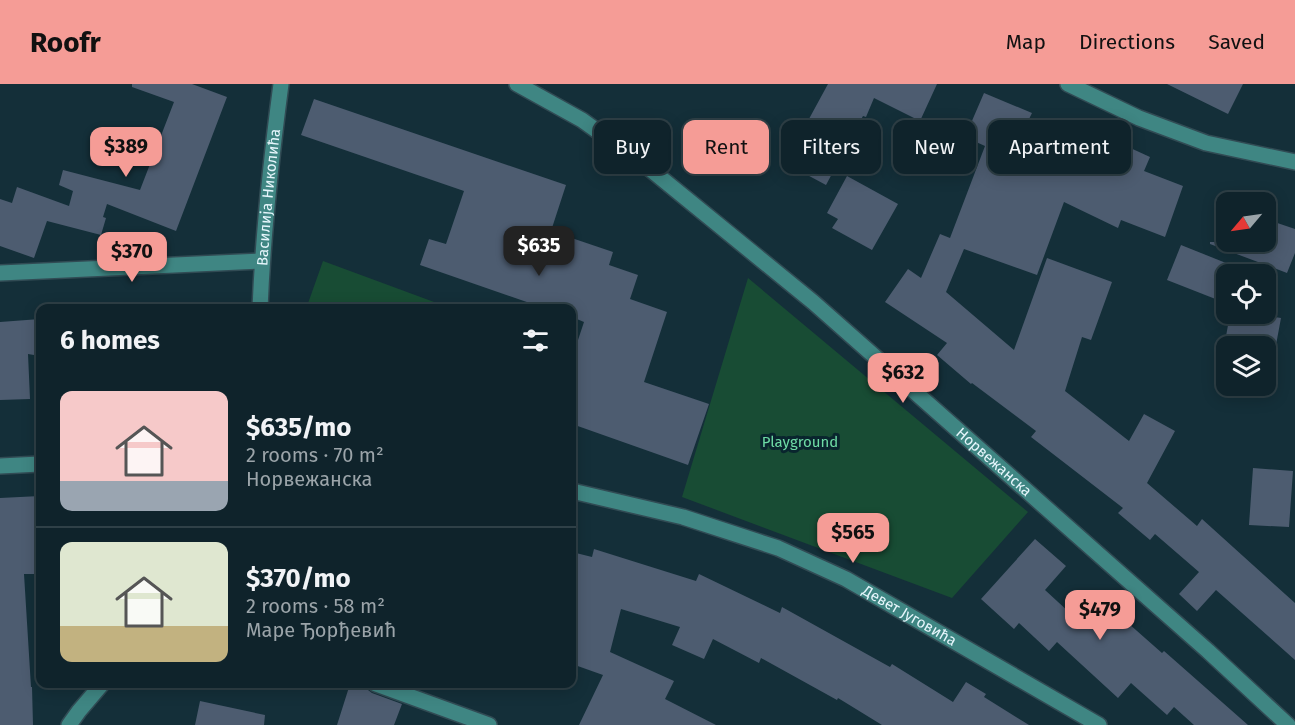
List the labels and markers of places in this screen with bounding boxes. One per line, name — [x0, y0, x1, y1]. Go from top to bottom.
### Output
pin: $389 — [90, 127, 162, 178]
pin: $635 — [503, 226, 575, 277]
pin: $370 — [96, 232, 168, 283]
pin: $632 — [867, 353, 939, 404]
pin: $565 — [817, 513, 889, 564]
pin: $479 — [1064, 590, 1136, 641]

